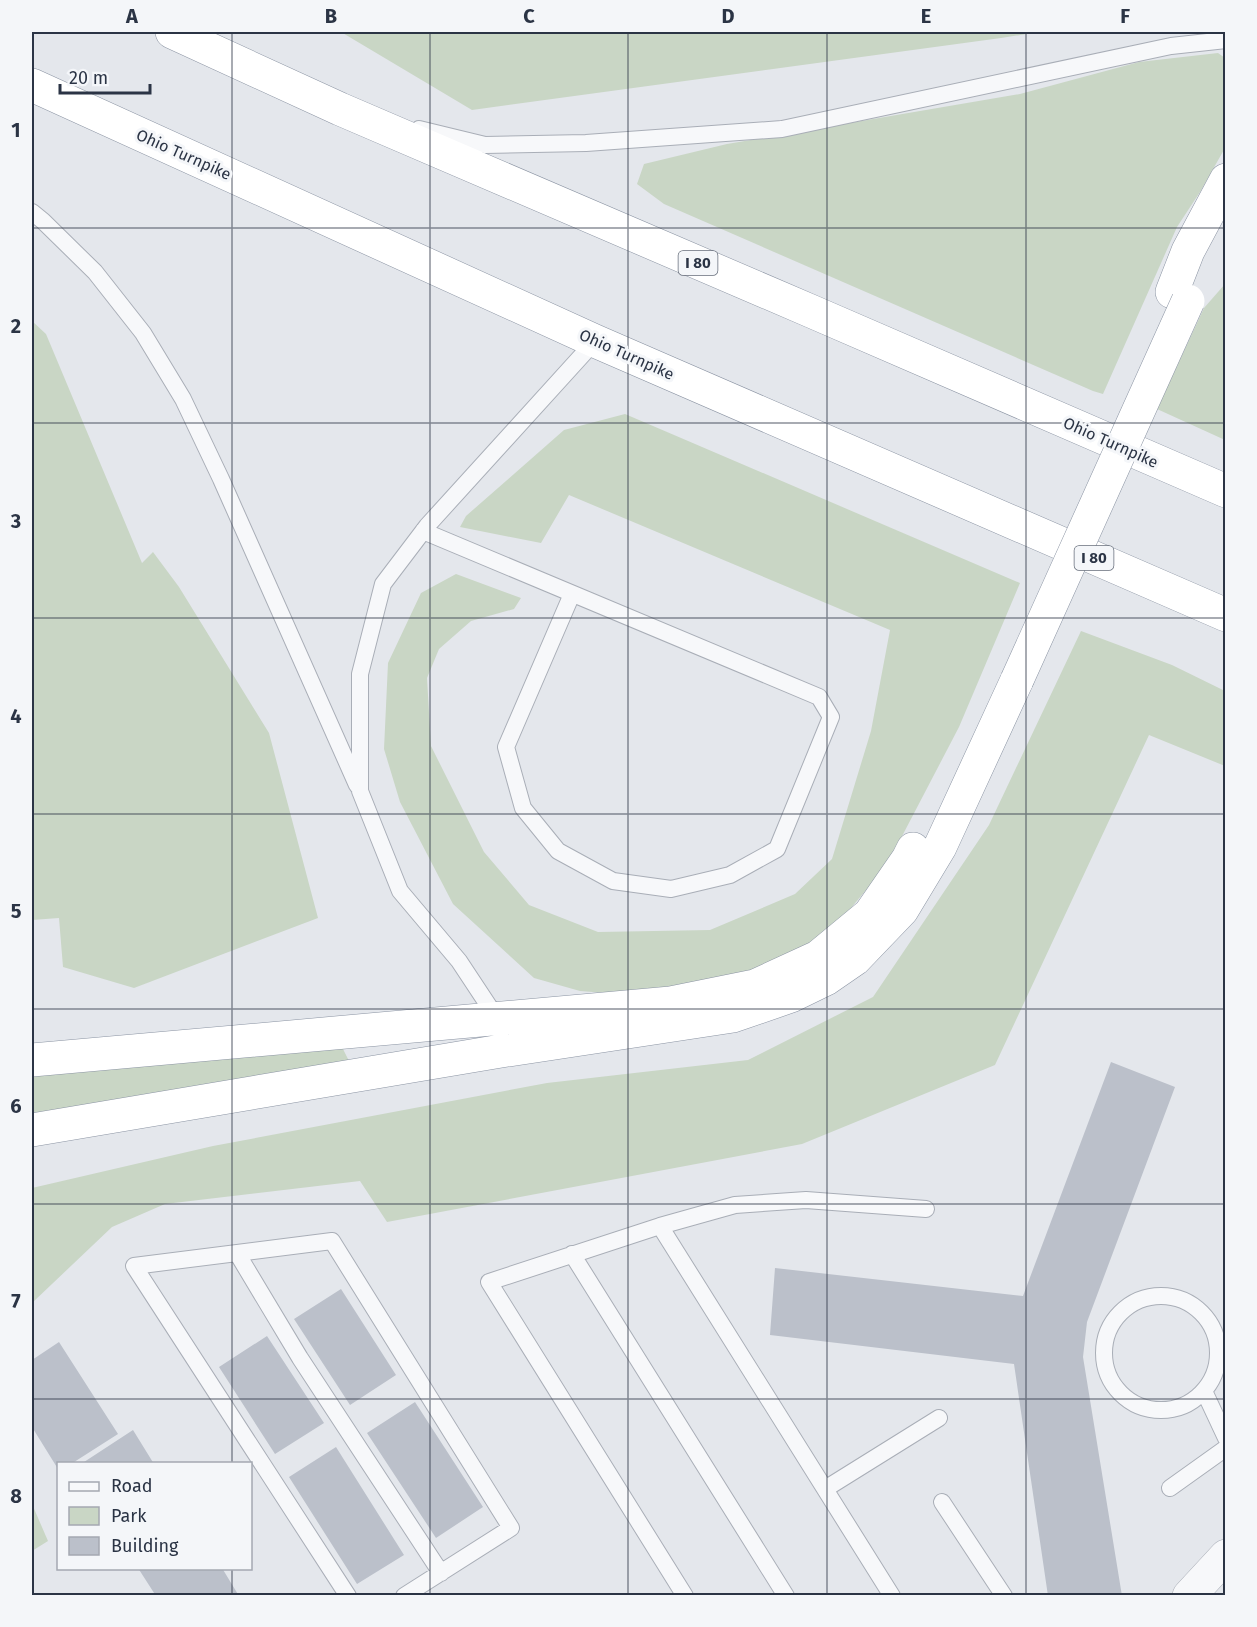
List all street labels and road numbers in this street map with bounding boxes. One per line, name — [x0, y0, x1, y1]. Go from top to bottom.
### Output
street label: Ohio Turnpike — [133, 125, 234, 184]
road number: I 80 — [678, 251, 718, 275]
street label: Ohio Turnpike — [576, 325, 677, 384]
street label: Ohio Turnpike — [1060, 413, 1161, 472]
road number: I 80 — [1074, 546, 1114, 570]

